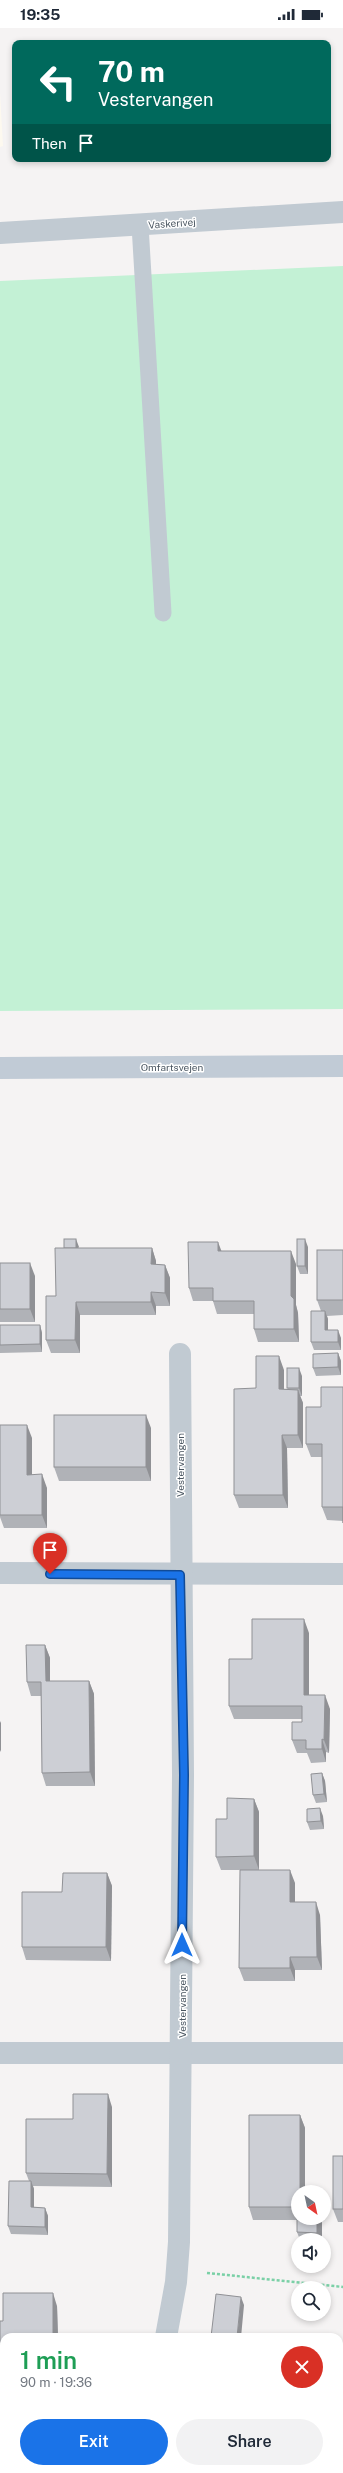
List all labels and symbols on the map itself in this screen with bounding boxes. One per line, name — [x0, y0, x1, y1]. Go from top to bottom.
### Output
street label: Vaskerivej — [148, 215, 196, 231]
street label: Omfartsvejen — [141, 1061, 204, 1073]
street label: Vestervangen — [174, 1433, 186, 1497]
pin — [33, 1533, 67, 1574]
position arrow — [161, 1924, 203, 1966]
street label: Vestervangen — [176, 1974, 188, 2038]
north arrow — [291, 2185, 331, 2225]

